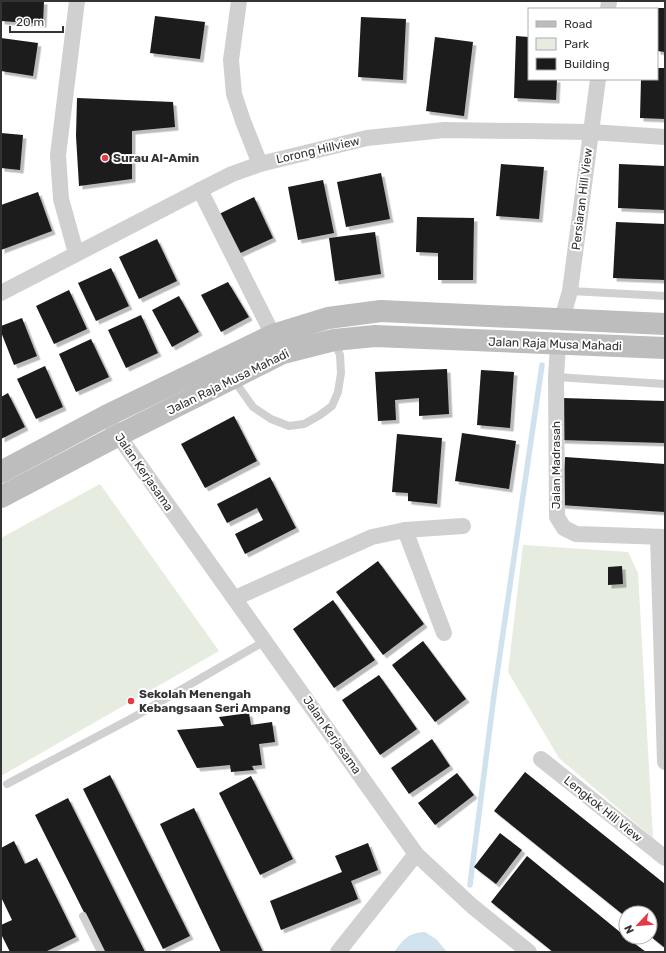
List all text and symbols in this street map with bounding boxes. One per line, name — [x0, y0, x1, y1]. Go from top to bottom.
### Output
scale bar — [10, 8, 63, 34]
legend — [528, 8, 658, 80]
text: 20 m — [16, 15, 44, 29]
text: Road — [564, 17, 592, 31]
text: Park — [564, 37, 590, 51]
text: Building — [564, 57, 610, 71]
street label: Lorong Hillview — [275, 134, 361, 166]
street label: Persiaran Hill View — [569, 147, 595, 251]
place label: Surau Al-Amin — [113, 151, 200, 165]
marker: Surau Al-Amin — [100, 153, 110, 163]
street label: Jalan Raja Musa Mahadi — [488, 335, 622, 353]
street label: Jalan Raja Musa Mahadi — [165, 346, 291, 418]
street label: Jalan Madrasah — [549, 421, 563, 509]
street label: Jalan Kerjasama — [112, 430, 176, 514]
place label: Sekolah Menengah Kebangsaan Seri Ampang — [139, 687, 291, 715]
street label: Jalan Kerjasama — [300, 693, 364, 777]
marker: Sekolah Menengah Kebangsaan Seri Ampang — [126, 696, 136, 706]
street label: Lengkok Hill View — [561, 773, 645, 845]
north arrow — [618, 905, 658, 945]
text: N — [622, 923, 637, 936]

